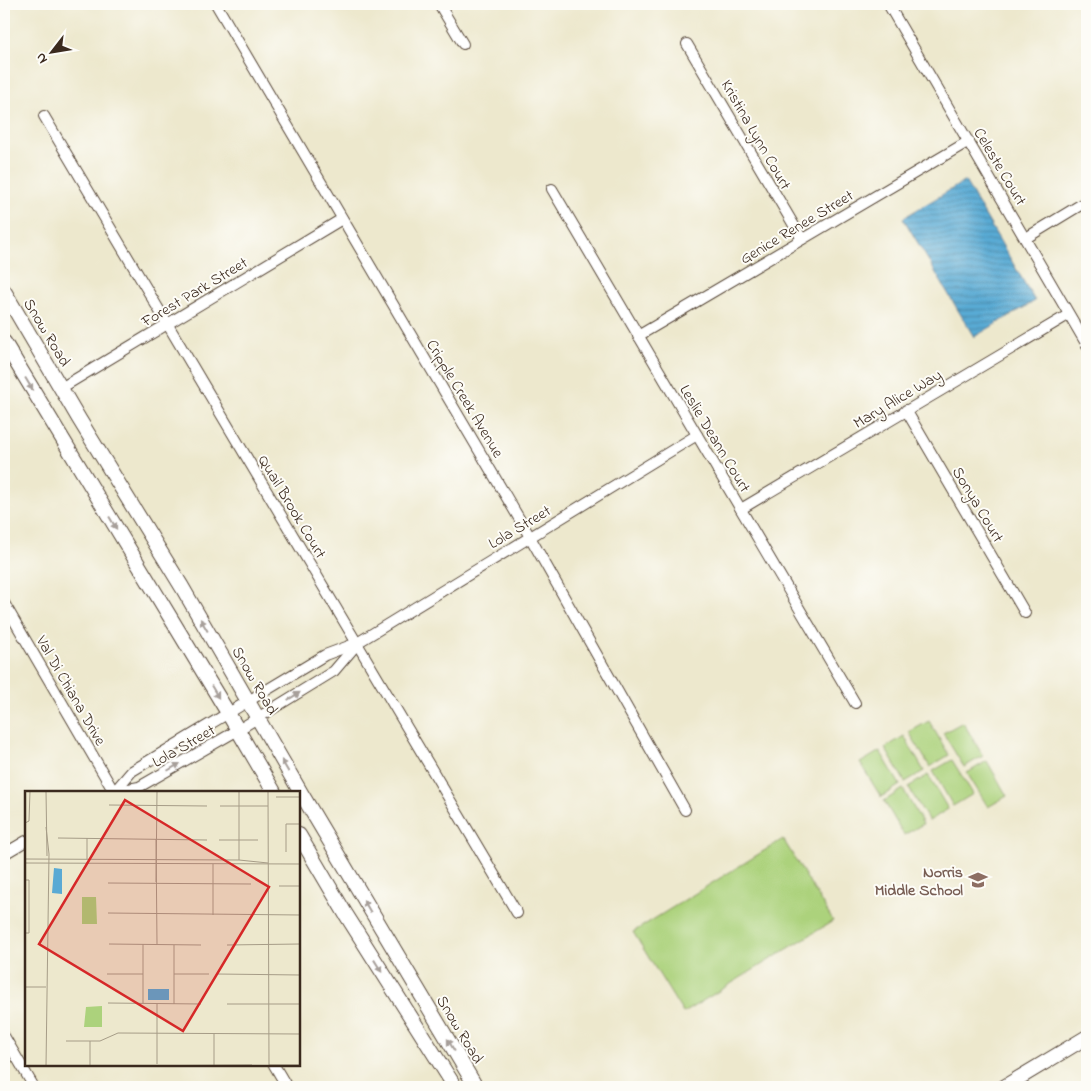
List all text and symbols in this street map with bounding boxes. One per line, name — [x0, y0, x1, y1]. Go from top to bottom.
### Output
north arrow — [28, 28, 78, 78]
text: N — [31, 48, 54, 67]
street label: Kristina Lynn Court — [714, 75, 797, 195]
street label: Celeste Court — [967, 124, 1032, 211]
street label: Genice Renee Street — [736, 184, 859, 271]
street label: Forest Park Street — [137, 251, 253, 334]
street label: Snow Road — [16, 294, 76, 372]
street label: Cripple Creek Avenue — [419, 335, 510, 463]
street label: Mary Alice Way — [849, 364, 947, 436]
one-way arrow — [25, 377, 34, 390]
street label: Leslie Deann Court — [673, 381, 756, 498]
street label: Quail Brook Court — [251, 451, 332, 564]
street label: Sonya Court — [945, 463, 1010, 548]
street label: Lola Street — [484, 499, 556, 556]
one-way arrow — [109, 516, 118, 529]
one-way arrow — [200, 618, 209, 631]
street label: Val Di Chiana Drive — [29, 631, 112, 751]
street label: Snow Road — [225, 642, 284, 720]
one-way arrow — [211, 685, 220, 698]
one-way arrow — [288, 691, 301, 700]
street label: Lola Street — [148, 719, 221, 774]
one-way arrow — [281, 759, 290, 772]
one-way arrow — [167, 763, 182, 771]
inset map — [25, 791, 300, 1066]
place label: Norris Middle School — [875, 861, 963, 903]
school or university icon: Norris Middle School — [967, 869, 989, 891]
one-way arrow — [363, 899, 372, 912]
one-way arrow — [374, 960, 383, 973]
street label: Snow Road — [429, 991, 489, 1069]
one-way arrow — [446, 1039, 455, 1052]

